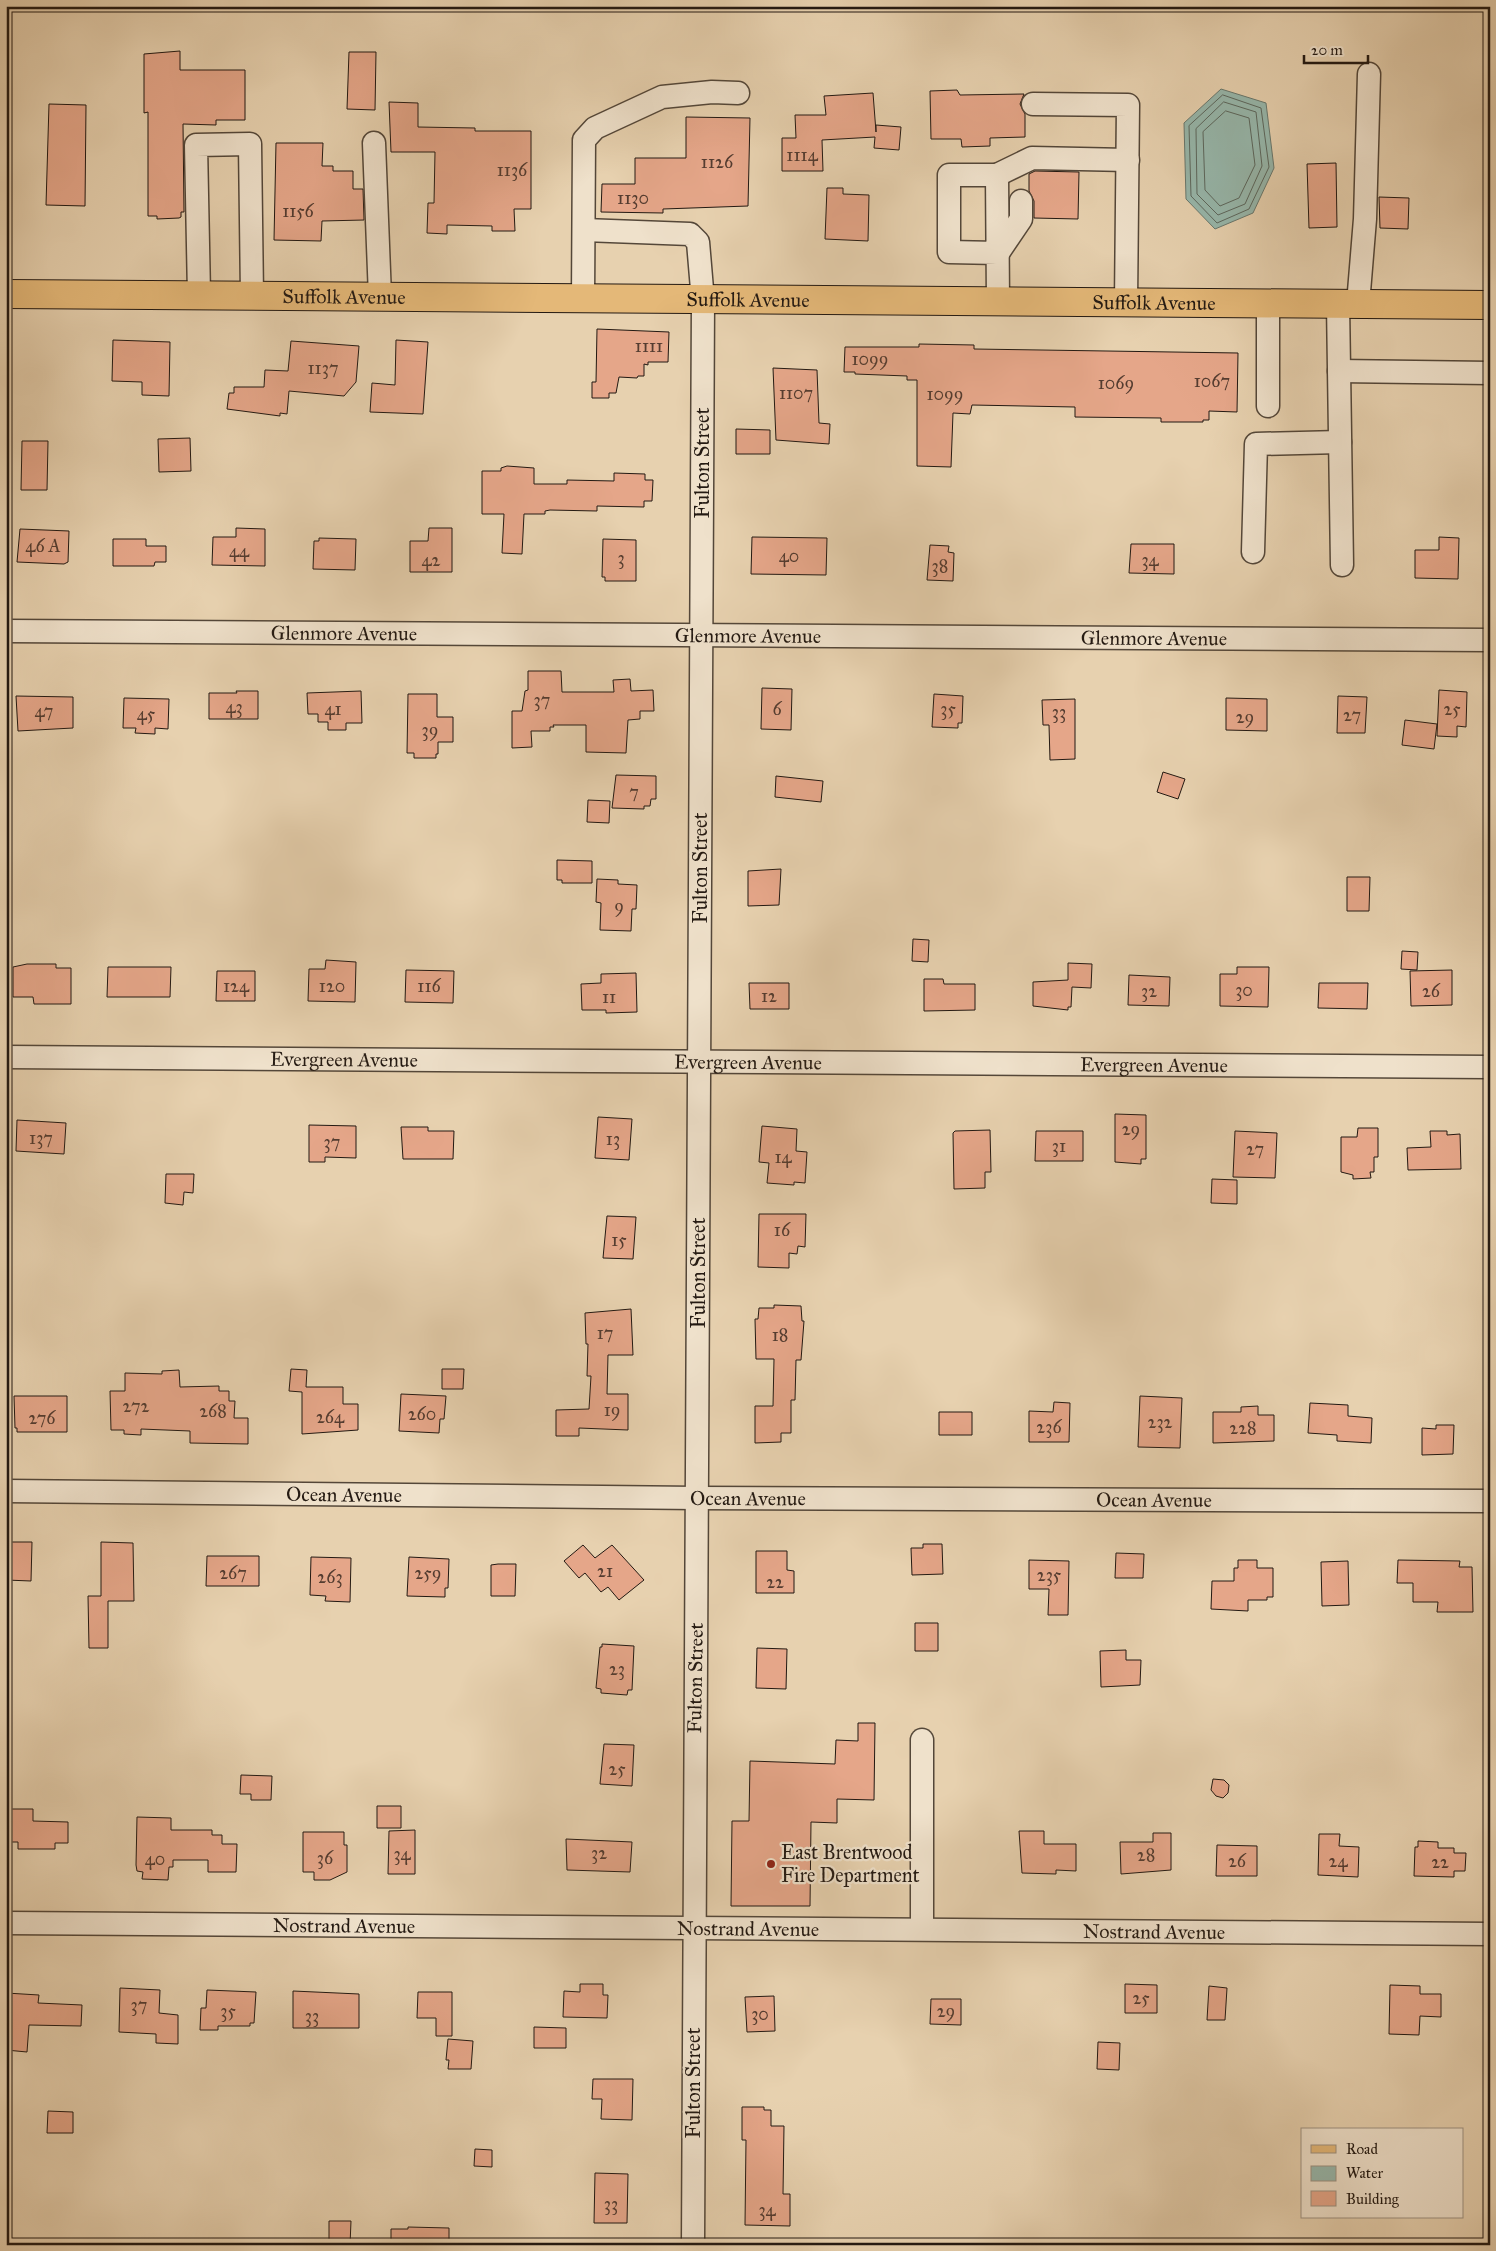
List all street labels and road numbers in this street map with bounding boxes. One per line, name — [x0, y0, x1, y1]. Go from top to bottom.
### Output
street label: Suffolk Avenue — [282, 284, 406, 309]
street label: Suffolk Avenue — [686, 287, 810, 312]
street label: Suffolk Avenue — [1092, 290, 1216, 315]
street label: Fulton Street — [690, 408, 714, 518]
street label: Glenmore Avenue — [271, 621, 417, 645]
street label: Glenmore Avenue — [675, 623, 821, 648]
street label: Glenmore Avenue — [1081, 626, 1227, 650]
street label: Fulton Street — [688, 813, 712, 923]
street label: Evergreen Avenue — [270, 1047, 418, 1072]
street label: Evergreen Avenue — [674, 1050, 822, 1075]
street label: Evergreen Avenue — [1080, 1052, 1228, 1078]
street label: Fulton Street — [686, 1218, 710, 1328]
street label: Ocean Avenue — [286, 1482, 402, 1507]
street label: Ocean Avenue — [690, 1486, 806, 1510]
street label: Ocean Avenue — [1096, 1488, 1212, 1512]
street label: Fulton Street — [682, 1622, 708, 1734]
street label: Nostrand Avenue — [273, 1913, 415, 1938]
street label: Nostrand Avenue — [677, 1916, 819, 1941]
street label: Nostrand Avenue — [1083, 1919, 1225, 1944]
street label: Fulton Street — [681, 2028, 705, 2138]

